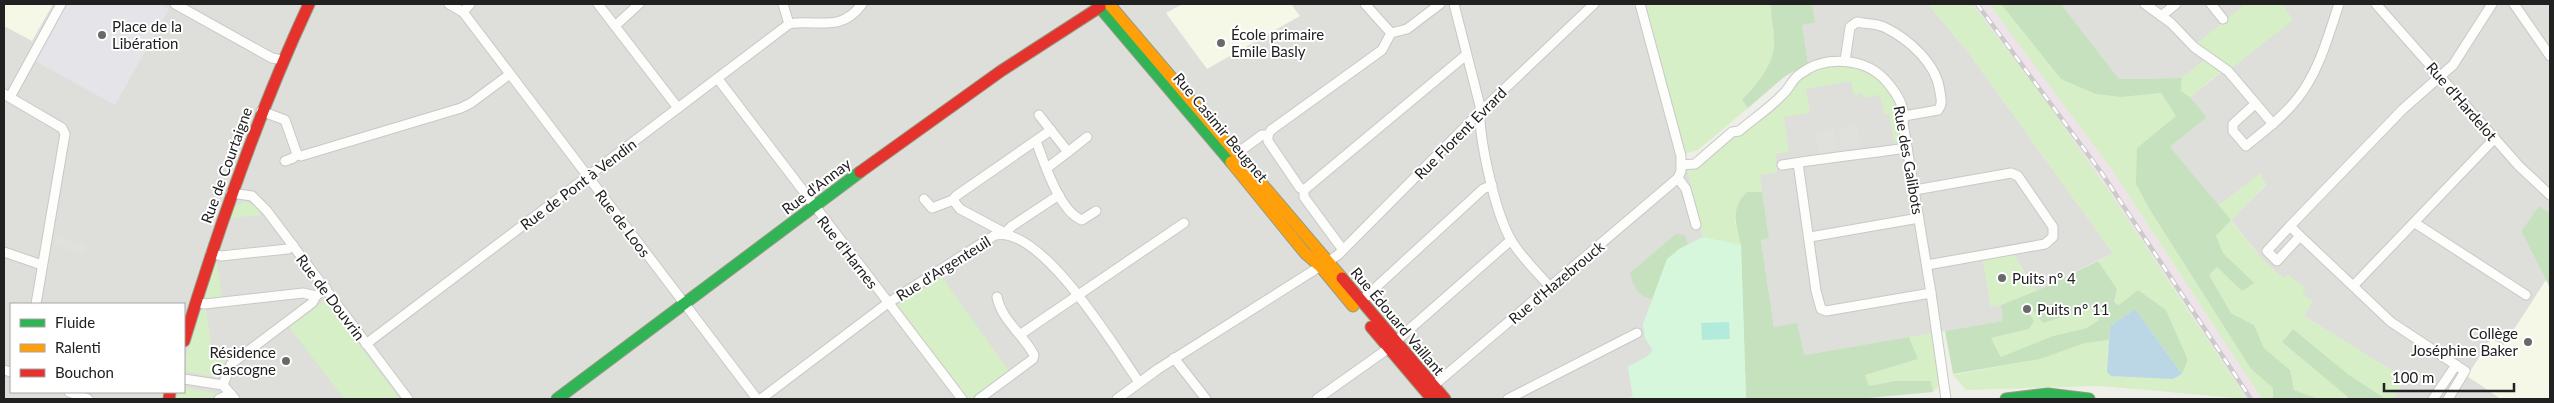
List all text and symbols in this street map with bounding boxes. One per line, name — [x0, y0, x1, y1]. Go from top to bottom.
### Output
place label: Place de la Libération — [112, 17, 182, 52]
place label: École primaire Emile Basly — [1231, 25, 1324, 60]
marker: Place de la Libération — [96, 29, 108, 41]
marker: École primaire Emile Basly — [1215, 37, 1227, 49]
street label: Rue d'Hardelot — [2423, 58, 2501, 144]
street label: Rue Casimir Beugnet — [1170, 69, 1272, 186]
street label: Rue Florent Evrard — [1410, 83, 1510, 183]
street label: Rue de Courtaigne — [197, 104, 255, 225]
street label: Rue des Galibots — [1891, 104, 1927, 216]
street label: Rue de Pont à Vendin — [517, 135, 639, 233]
street label: Rue d'Annay — [778, 154, 854, 218]
street label: Rue de Loos — [592, 186, 654, 260]
street label: Rue d'Harnes — [814, 212, 882, 292]
street label: Rue d'Argenteuil — [892, 232, 994, 304]
street label: Rue d'Hazebrouck — [1505, 237, 1608, 327]
street label: Rue de Douvrin — [293, 251, 369, 343]
street label: Rue Édouard Vaillant — [1348, 263, 1449, 379]
place label: Puits n° 4 — [2012, 269, 2076, 287]
marker: Puits n° 4 — [1996, 272, 2008, 284]
place label: Puits n° 11 — [2037, 300, 2109, 318]
legend — [10, 303, 185, 393]
marker: Puits n° 11 — [2021, 303, 2033, 315]
text: Fluide — [55, 313, 95, 331]
place label: Collège Joséphine Baker — [2411, 324, 2519, 359]
marker: Collège Joséphine Baker — [2522, 336, 2534, 348]
text: Ralenti — [55, 338, 101, 356]
place label: Résidence Gascogne — [209, 343, 276, 378]
marker: Résidence Gascogne — [280, 355, 292, 367]
scale bar — [2384, 360, 2514, 392]
text: Bouchon — [55, 363, 114, 381]
text: 100 m — [2392, 368, 2434, 386]

